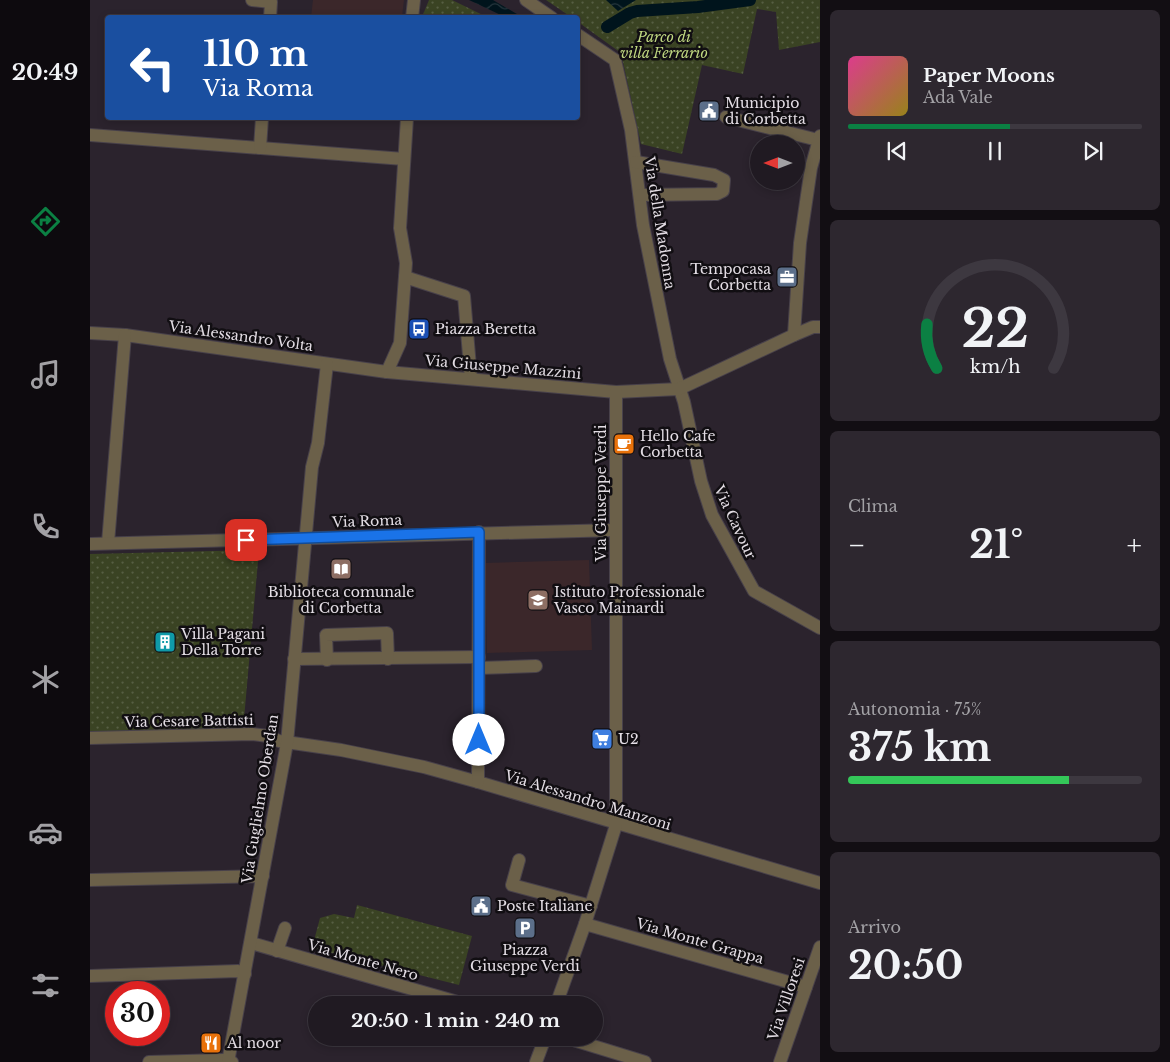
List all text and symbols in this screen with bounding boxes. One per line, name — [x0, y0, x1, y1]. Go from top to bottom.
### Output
park label: Parco di villa Ferrario — [620, 28, 708, 62]
text: 110 m — [203, 32, 308, 75]
icon: left — [120, 35, 185, 100]
text: 20:49 — [12, 59, 78, 86]
text: Paper Moons — [923, 64, 1055, 87]
text: Via Roma — [203, 75, 313, 102]
text: Ada Vale — [923, 87, 993, 107]
place label: Municipio di Corbetta — [725, 94, 806, 128]
public building icon: Municipio di Corbetta — [697, 99, 721, 123]
north arrow — [750, 135, 805, 190]
map controls — [750, 135, 805, 190]
icon: previous — [883, 137, 911, 165]
icon: pause — [981, 137, 1009, 165]
icon: next — [1079, 137, 1107, 165]
street label: Via della Madonna — [640, 154, 679, 291]
icon: directions — [28, 204, 63, 239]
place label: Tempocasa Corbetta — [690, 260, 771, 294]
office icon: Tempocasa Corbetta — [775, 265, 799, 289]
text: 22 — [961, 297, 1029, 361]
street label: Via Alessandro Volta — [167, 317, 314, 355]
bus stop icon: Piazza Beretta — [407, 317, 431, 341]
place label: Piazza Beretta — [435, 320, 536, 338]
street label: Via Giuseppe Mazzini — [423, 351, 582, 383]
text: km/h — [970, 356, 1020, 378]
icon: music — [28, 357, 63, 392]
street label: Via Giuseppe Verdi — [592, 424, 610, 563]
place label: Hello Cafe Corbetta — [640, 427, 716, 461]
cafe icon: Hello Cafe Corbetta — [612, 432, 636, 456]
street label: Via Cavour — [710, 481, 760, 562]
text: Clima — [848, 496, 898, 516]
icon: phone — [28, 509, 63, 544]
street label: Via Roma — [331, 511, 403, 531]
pin — [225, 519, 267, 561]
text: 21° — [969, 521, 1023, 568]
icon: arrive — [232, 526, 260, 554]
text: − — [848, 528, 866, 563]
text: + — [1127, 528, 1142, 563]
library icon: Biblioteca comunale di Corbetta — [329, 557, 353, 581]
place label: Biblioteca comunale di Corbetta — [268, 583, 414, 617]
place label: Istituto Professionale Vasco Mainardi — [553, 583, 705, 617]
school or university icon: Istituto Professionale Vasco Mainardi — [526, 588, 550, 612]
place label: Villa Pagani Della Torre — [180, 625, 265, 659]
building icon: Villa Pagani Della Torre — [153, 630, 177, 654]
icon: climate — [28, 662, 63, 697]
text: Autonomia · 75% — [848, 699, 982, 719]
street label: Via Cesare Battisti — [123, 711, 254, 731]
street label: Via Guglielmo Oberdan — [238, 713, 282, 886]
position arrow — [452, 713, 504, 765]
text: 375 km — [848, 724, 991, 771]
supermarket icon: U2 — [590, 727, 614, 751]
place label: U2 — [618, 730, 639, 748]
street label: Via Alessandro Manzoni — [502, 766, 674, 834]
icon: car — [28, 815, 63, 850]
public building icon: Poste Italiane — [469, 894, 493, 918]
place label: Poste Italiane — [497, 897, 592, 915]
street label: Via Monte Grappa — [633, 914, 766, 968]
parking icon: Piazza Giuseppe Verdi — [513, 916, 537, 940]
text: Arrivo — [848, 917, 901, 937]
street label: Via Monte Nero — [305, 935, 420, 984]
place label: Piazza Giuseppe Verdi — [470, 941, 580, 975]
text: 20:50 — [848, 942, 964, 989]
street label: Via Villoresi — [763, 955, 809, 1044]
icon: filters — [28, 968, 63, 1003]
speed limit sign: 30 — [105, 981, 170, 1046]
text: 20:50 · 1 min · 240 m — [351, 1009, 560, 1032]
restaurant icon: Al noor — [199, 1031, 223, 1055]
place label: Al noor — [226, 1034, 281, 1052]

